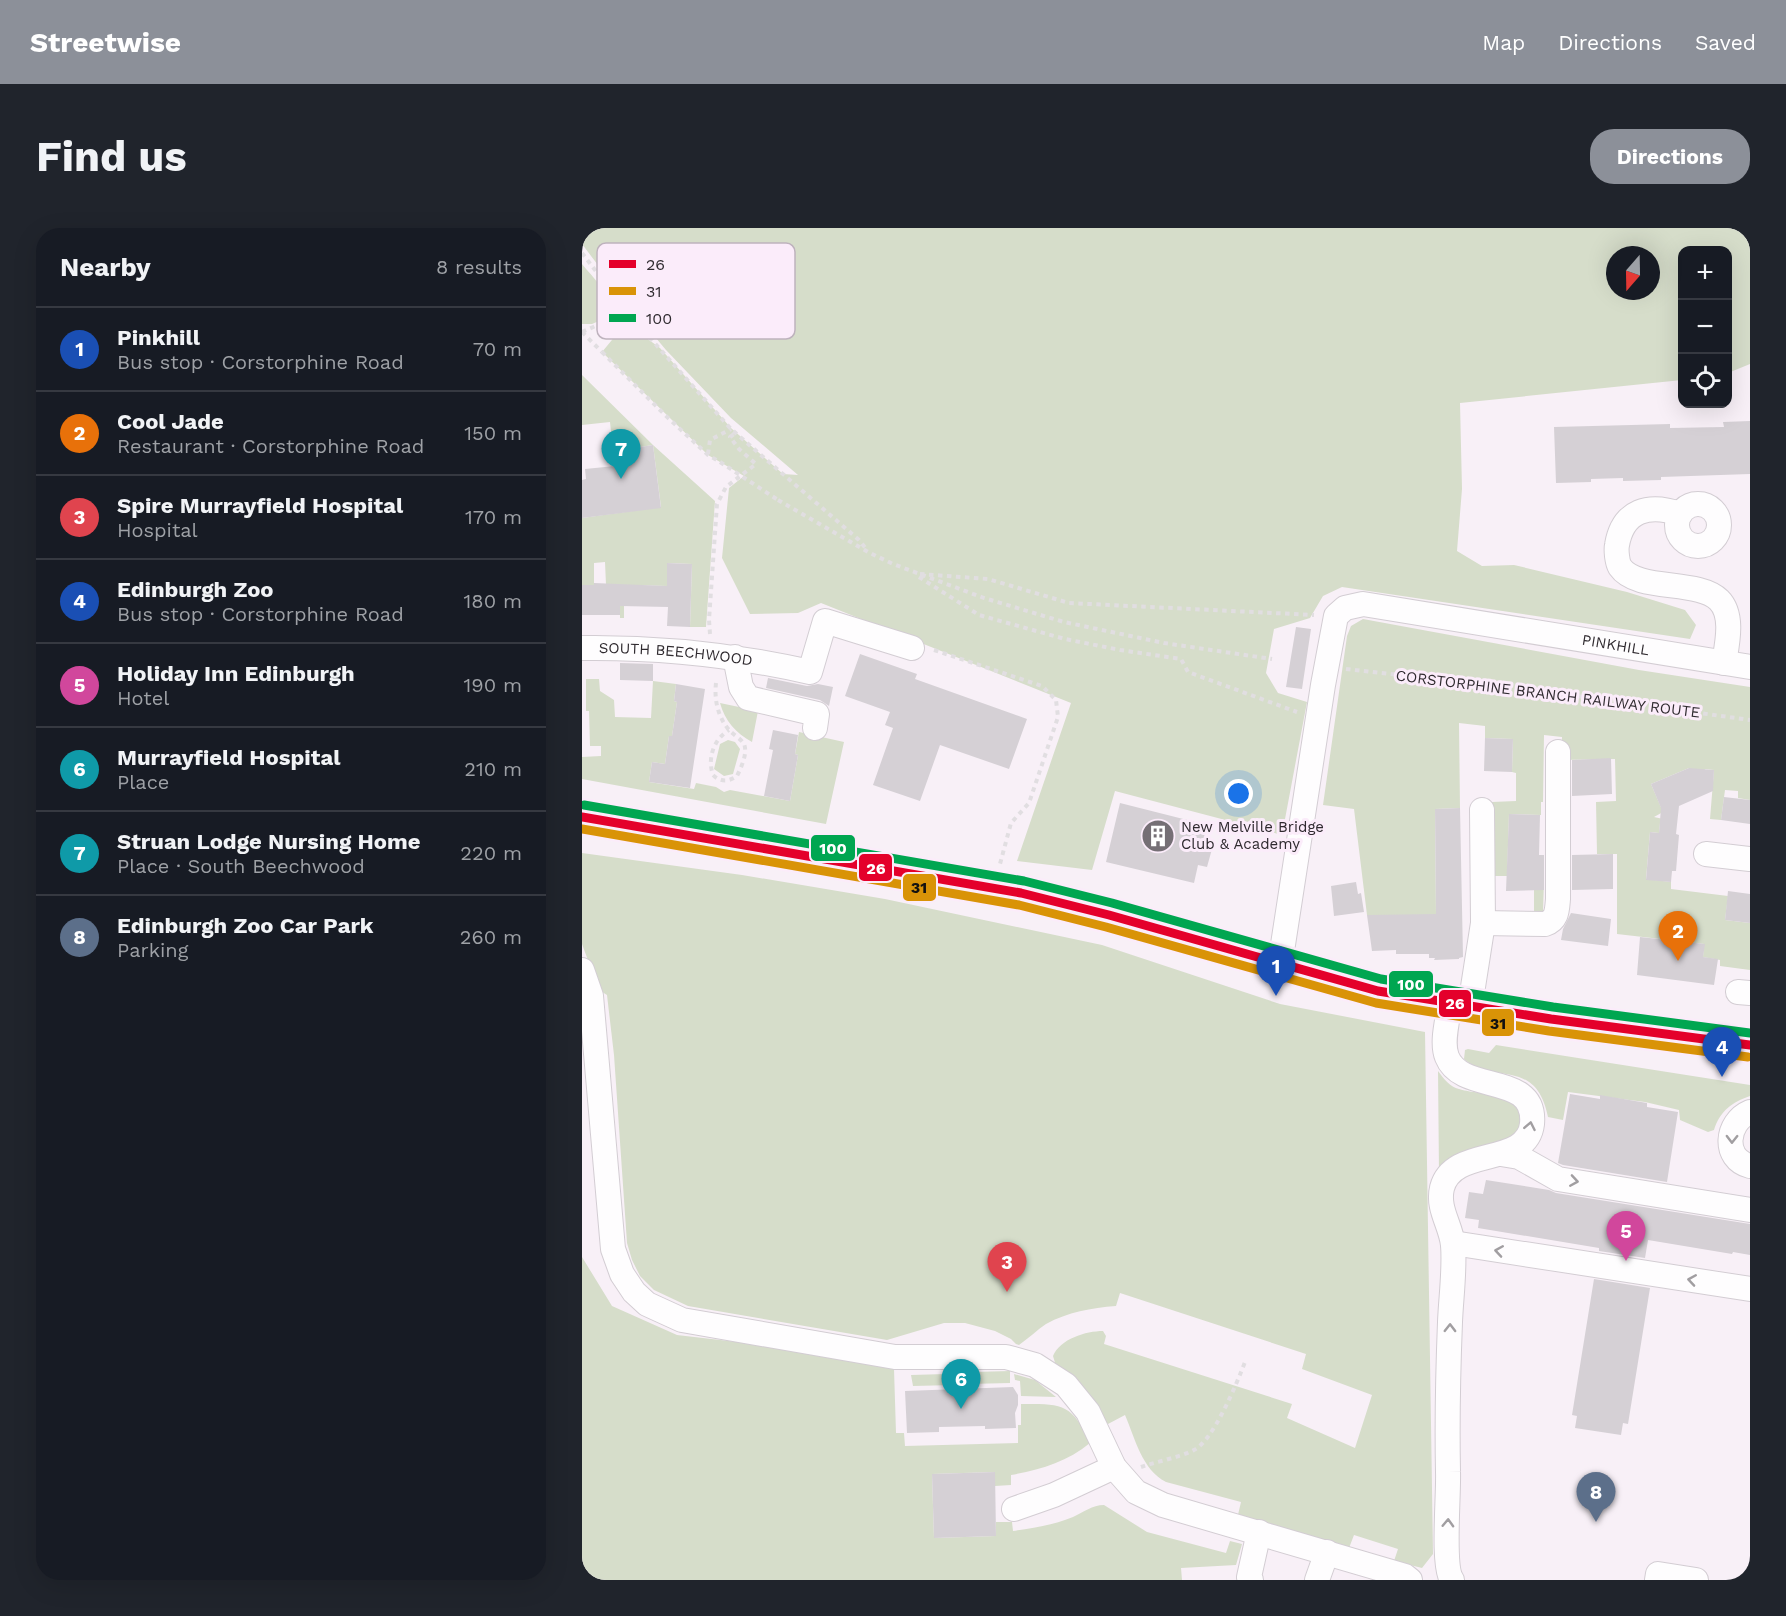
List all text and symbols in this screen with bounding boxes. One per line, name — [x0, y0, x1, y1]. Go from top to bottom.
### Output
text: Streetwise — [30, 26, 181, 59]
text: Map — [1482, 30, 1525, 55]
text: Directions — [1558, 30, 1662, 55]
text: Saved — [1695, 30, 1756, 55]
button: Directions — [1590, 129, 1750, 184]
text: Find us — [36, 132, 187, 181]
legend — [597, 243, 795, 339]
north arrow — [1606, 246, 1660, 300]
map controls — [1678, 246, 1732, 408]
button: + — [1678, 246, 1732, 300]
text: Nearby — [60, 252, 151, 282]
text: 8 results — [436, 255, 522, 279]
text: 26 — [646, 255, 665, 274]
text: 31 — [646, 282, 662, 301]
button: − — [1678, 300, 1732, 354]
text: 100 — [646, 309, 672, 328]
text: Pinkhill — [117, 325, 200, 350]
text: 1 — [75, 337, 84, 361]
text: 70 m — [473, 337, 522, 361]
text: Bus stop · Corstorphine Road — [117, 350, 404, 374]
button: locate — [1678, 354, 1732, 408]
text: Cool Jade — [117, 409, 224, 434]
text: 2 — [74, 421, 85, 445]
text: 150 m — [464, 421, 522, 445]
pin: 7 — [602, 430, 640, 479]
text: Restaurant · Corstorphine Road — [117, 434, 424, 458]
text: Spire Murrayfield Hospital — [117, 493, 403, 518]
text: 3 — [74, 505, 85, 529]
text: 170 m — [465, 505, 522, 529]
text: Hospital — [117, 518, 198, 542]
text: Edinburgh Zoo — [117, 577, 274, 602]
text: 4 — [73, 589, 86, 613]
text: 180 m — [464, 589, 522, 613]
text: Bus stop · Corstorphine Road — [117, 602, 404, 626]
street label: PINKHILL — [1581, 631, 1651, 659]
street label: SOUTH BEECHWOOD — [599, 639, 754, 670]
text: Holiday Inn Edinburgh — [117, 661, 355, 686]
street label: CORSTORPHINE BRANCH RAILWAY ROUTE — [1395, 666, 1701, 722]
text: 5 — [74, 673, 85, 697]
text: 190 m — [464, 673, 522, 697]
text: Hotel — [117, 686, 169, 710]
text: Murrayfield Hospital — [117, 745, 340, 770]
text: 6 — [73, 757, 86, 781]
text: 210 m — [464, 757, 522, 781]
text: Place — [117, 770, 169, 794]
your location — [1224, 779, 1253, 808]
building icon: New Melville Bridge Club & Academy — [1140, 818, 1176, 854]
place label: New Melville Bridge Club & Academy — [1181, 818, 1324, 853]
text: Struan Lodge Nursing Home — [117, 829, 420, 854]
line badge: 100 — [810, 834, 856, 862]
text: 100 — [819, 839, 847, 858]
text: 7 — [73, 841, 86, 865]
text: 220 m — [460, 841, 522, 865]
line badge: 26 — [858, 853, 893, 882]
text: Place · South Beechwood — [117, 854, 365, 878]
text: 26 — [866, 859, 886, 878]
line badge: 31 — [902, 873, 937, 902]
text: 31 — [911, 878, 927, 897]
pin: 2 — [1658, 912, 1698, 961]
text: Edinburgh Zoo Car Park — [117, 913, 374, 938]
text: 8 — [73, 925, 86, 949]
text: 260 m — [460, 925, 522, 949]
text: Parking — [117, 938, 188, 962]
pin: 1 — [1256, 946, 1296, 996]
line badge: 100 — [1388, 970, 1434, 998]
text: 100 — [1397, 975, 1425, 994]
line badge: 26 — [1438, 989, 1472, 1018]
text: 26 — [1445, 994, 1465, 1013]
line badge: 31 — [1481, 1008, 1515, 1037]
text: 31 — [1490, 1014, 1506, 1033]
pin: 4 — [1702, 1028, 1742, 1077]
one-way arrow — [1523, 1121, 1536, 1131]
one-way arrow — [1726, 1135, 1738, 1144]
one-way arrow — [1570, 1175, 1579, 1187]
pin: 5 — [1606, 1212, 1646, 1261]
pin: 3 — [988, 1242, 1026, 1292]
one-way arrow — [1495, 1245, 1504, 1257]
one-way arrow — [1688, 1274, 1698, 1287]
one-way arrow — [1444, 1323, 1456, 1332]
pin: 6 — [942, 1360, 980, 1409]
pin: 8 — [1576, 1472, 1616, 1522]
one-way arrow — [1441, 1518, 1454, 1527]

